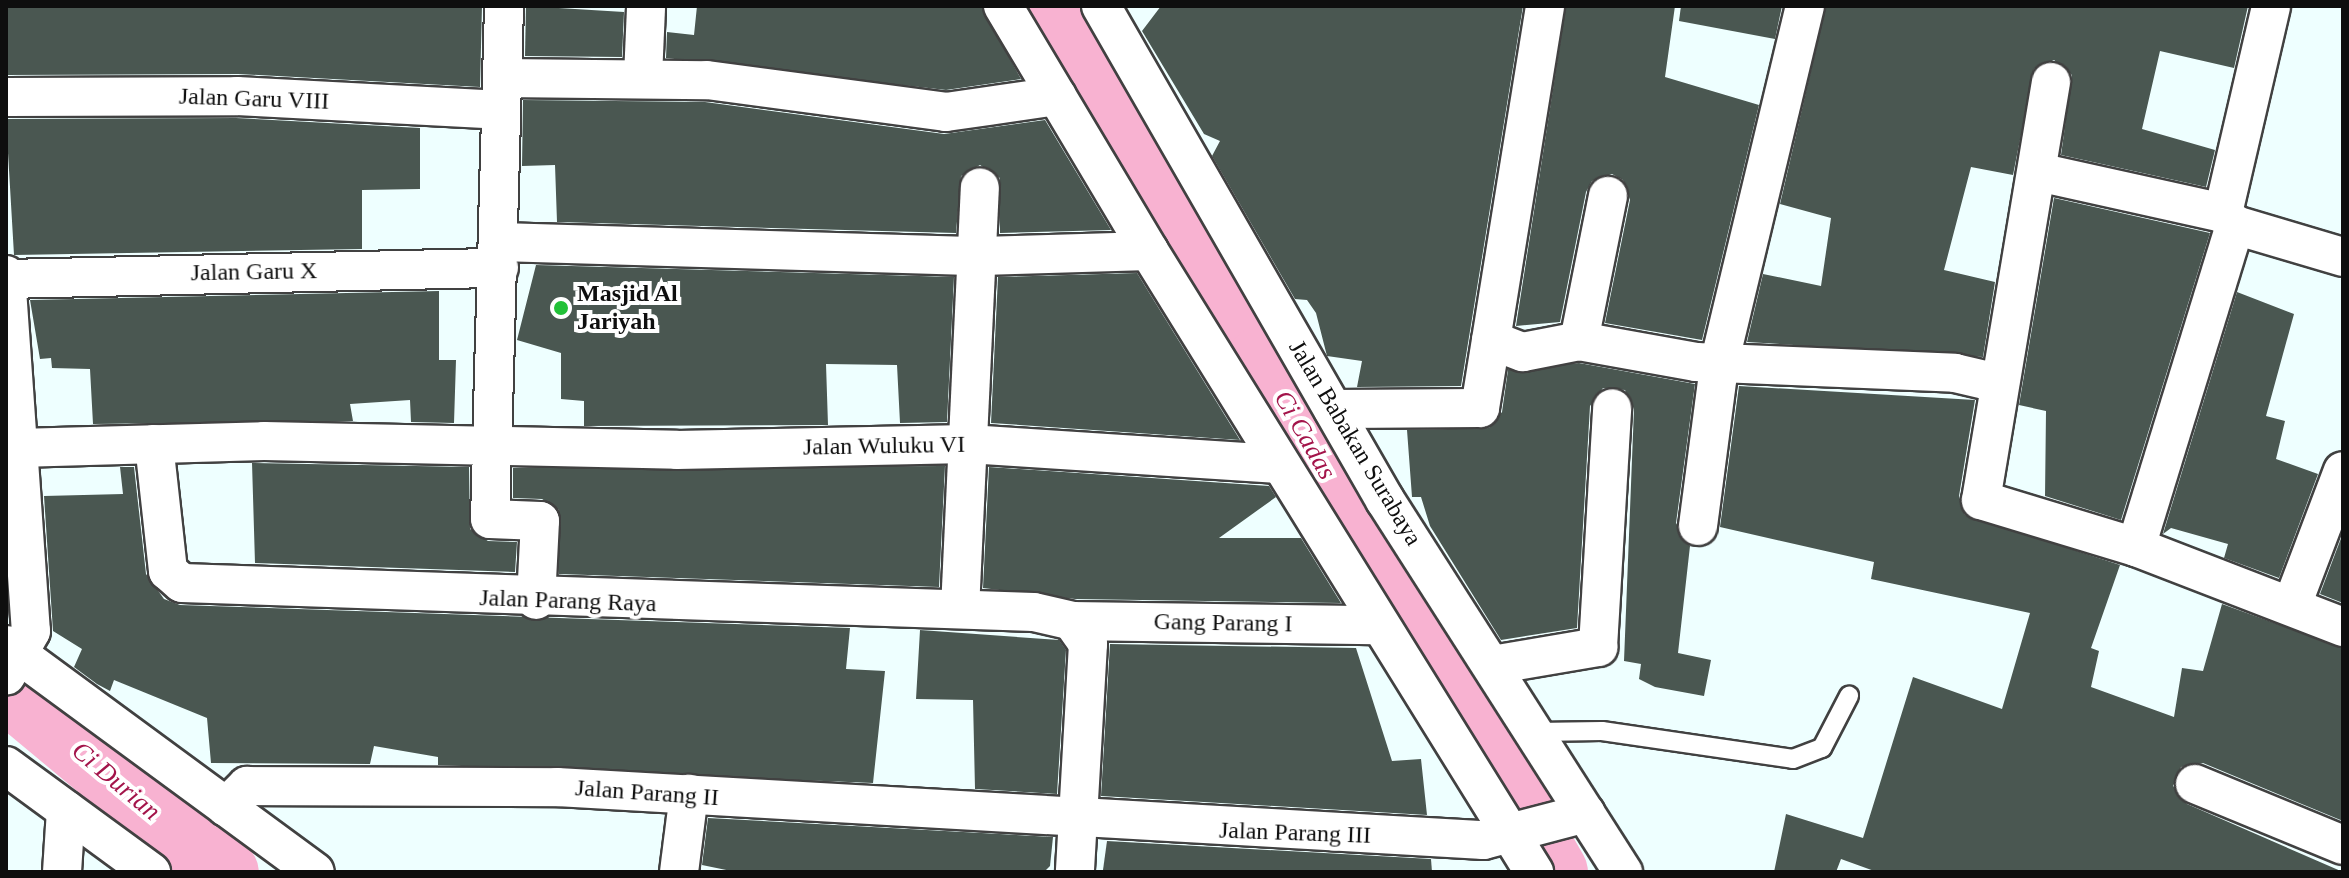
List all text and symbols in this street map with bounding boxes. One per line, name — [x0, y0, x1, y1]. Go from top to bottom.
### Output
street label: Jalan Garu VIII — [178, 82, 330, 116]
street label: Jalan Garu X — [190, 256, 318, 288]
place label: Masjid Al Jariyah — [577, 280, 679, 336]
marker: Masjid Al Jariyah — [552, 299, 570, 317]
street label: Jalan Babakan Surabaya — [1282, 335, 1428, 551]
water label: Ci Cadas — [1267, 385, 1343, 485]
street label: Jalan Wuluku VI — [802, 430, 966, 462]
street label: Jalan Parang Raya — [479, 584, 657, 618]
street label: Gang Parang I — [1153, 607, 1293, 639]
water label: Ci Durian — [65, 735, 167, 827]
street label: Jalan Parang II — [574, 774, 720, 812]
street label: Jalan Parang III — [1219, 816, 1371, 850]

